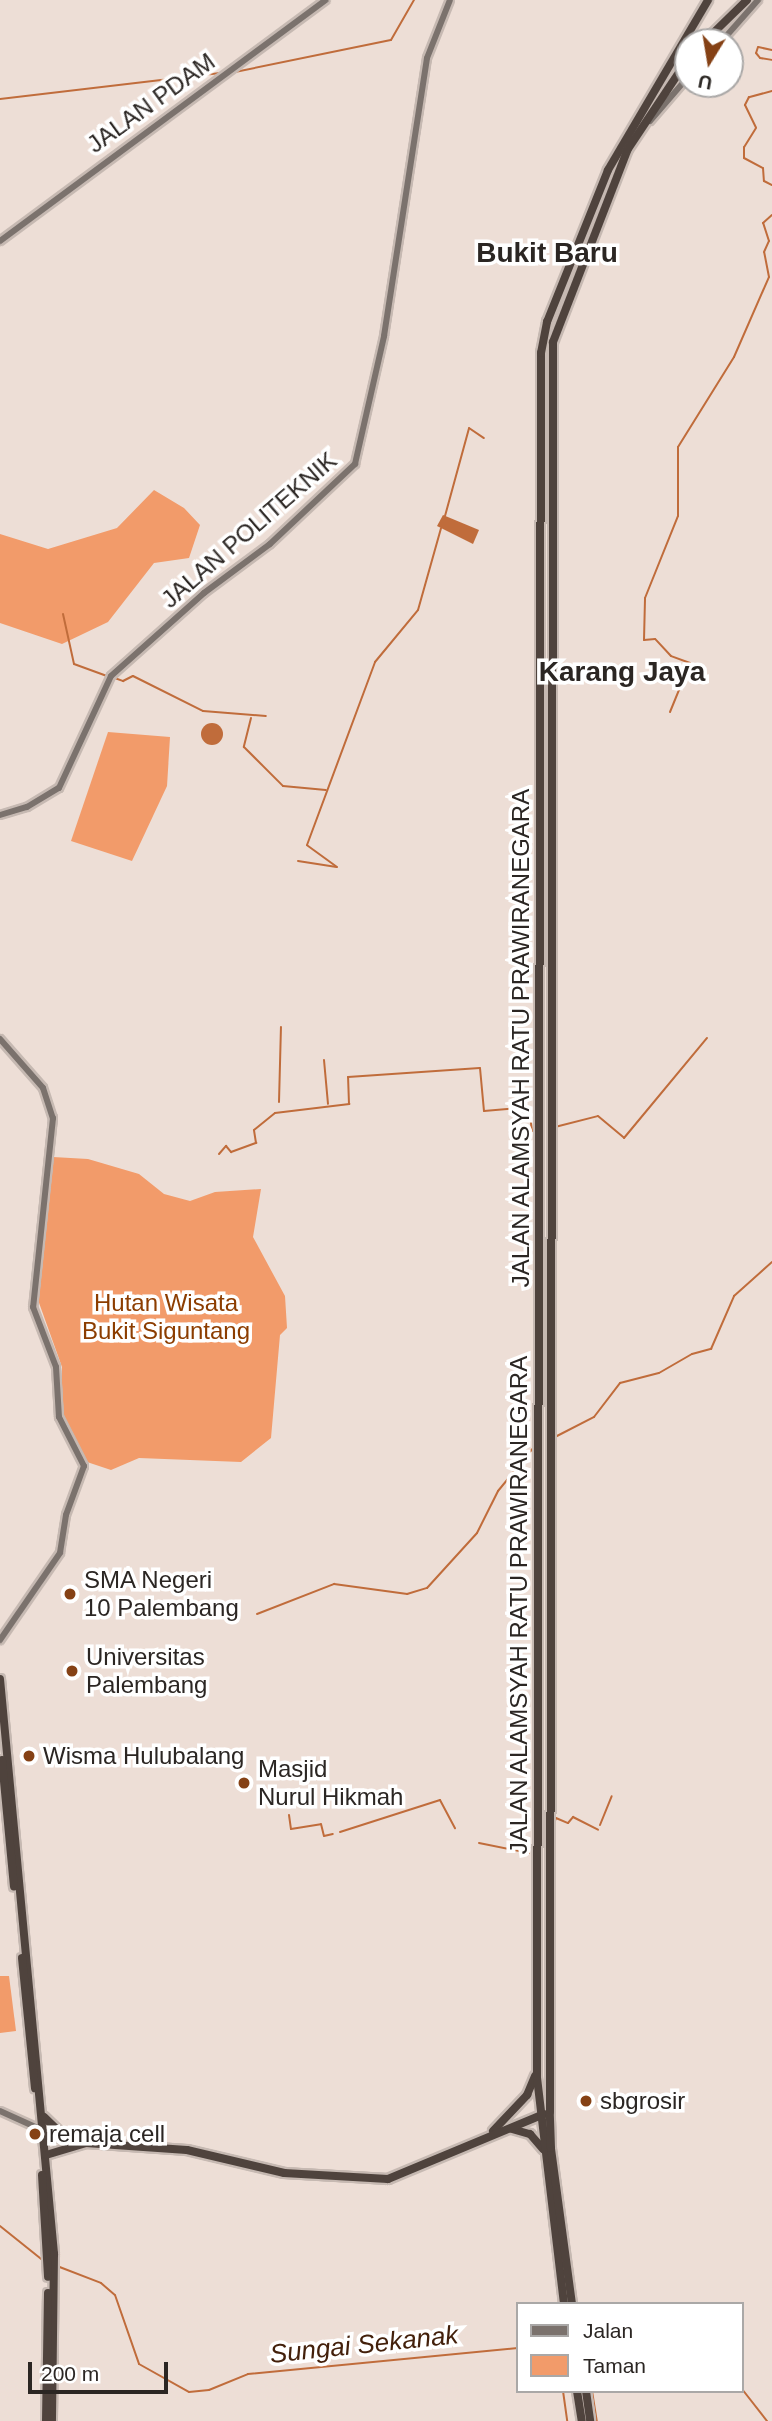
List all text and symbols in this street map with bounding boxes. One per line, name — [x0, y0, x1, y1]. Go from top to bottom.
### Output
north arrow — [674, 28, 744, 98]
street label: JALAN PDAM — [82, 47, 220, 159]
text: U — [697, 71, 714, 94]
district label: Bukit Baru — [476, 236, 618, 270]
street label: JALAN POLITEKNIK — [156, 446, 342, 614]
district label: Karang Jaya — [539, 655, 705, 689]
street label: JALAN ALAMSYAH RATU PRAWIRANEGARA — [507, 788, 535, 1288]
park label: Hutan Wisata Bukit Siguntang — [82, 1289, 250, 1345]
street label: JALAN ALAMSYAH RATU PRAWIRANEGARA — [505, 1355, 533, 1855]
place label: SMA Negeri 10 Palembang — [84, 1566, 239, 1622]
marker: SMA Negeri 10 Palembang — [62, 1586, 78, 1602]
place label: Universitas Palembang — [86, 1643, 207, 1699]
marker: Universitas Palembang — [64, 1663, 80, 1679]
place label: Wisma Hulubalang — [43, 1742, 244, 1770]
marker: Wisma Hulubalang — [21, 1748, 37, 1764]
place label: Masjid Nurul Hikmah — [258, 1755, 403, 1811]
marker: Masjid Nurul Hikmah — [236, 1775, 252, 1791]
place label: sbgrosir — [600, 2087, 685, 2115]
marker: sbgrosir — [578, 2093, 594, 2109]
place label: remaja cell — [49, 2120, 165, 2148]
marker: remaja cell — [27, 2126, 43, 2142]
legend — [516, 2302, 744, 2393]
text: Jalan — [583, 2319, 633, 2342]
water label: Sungai Sekanak — [268, 2320, 460, 2370]
scale bar — [32, 2348, 172, 2392]
text: Taman — [583, 2354, 646, 2377]
text: 200 m — [41, 2362, 99, 2385]

